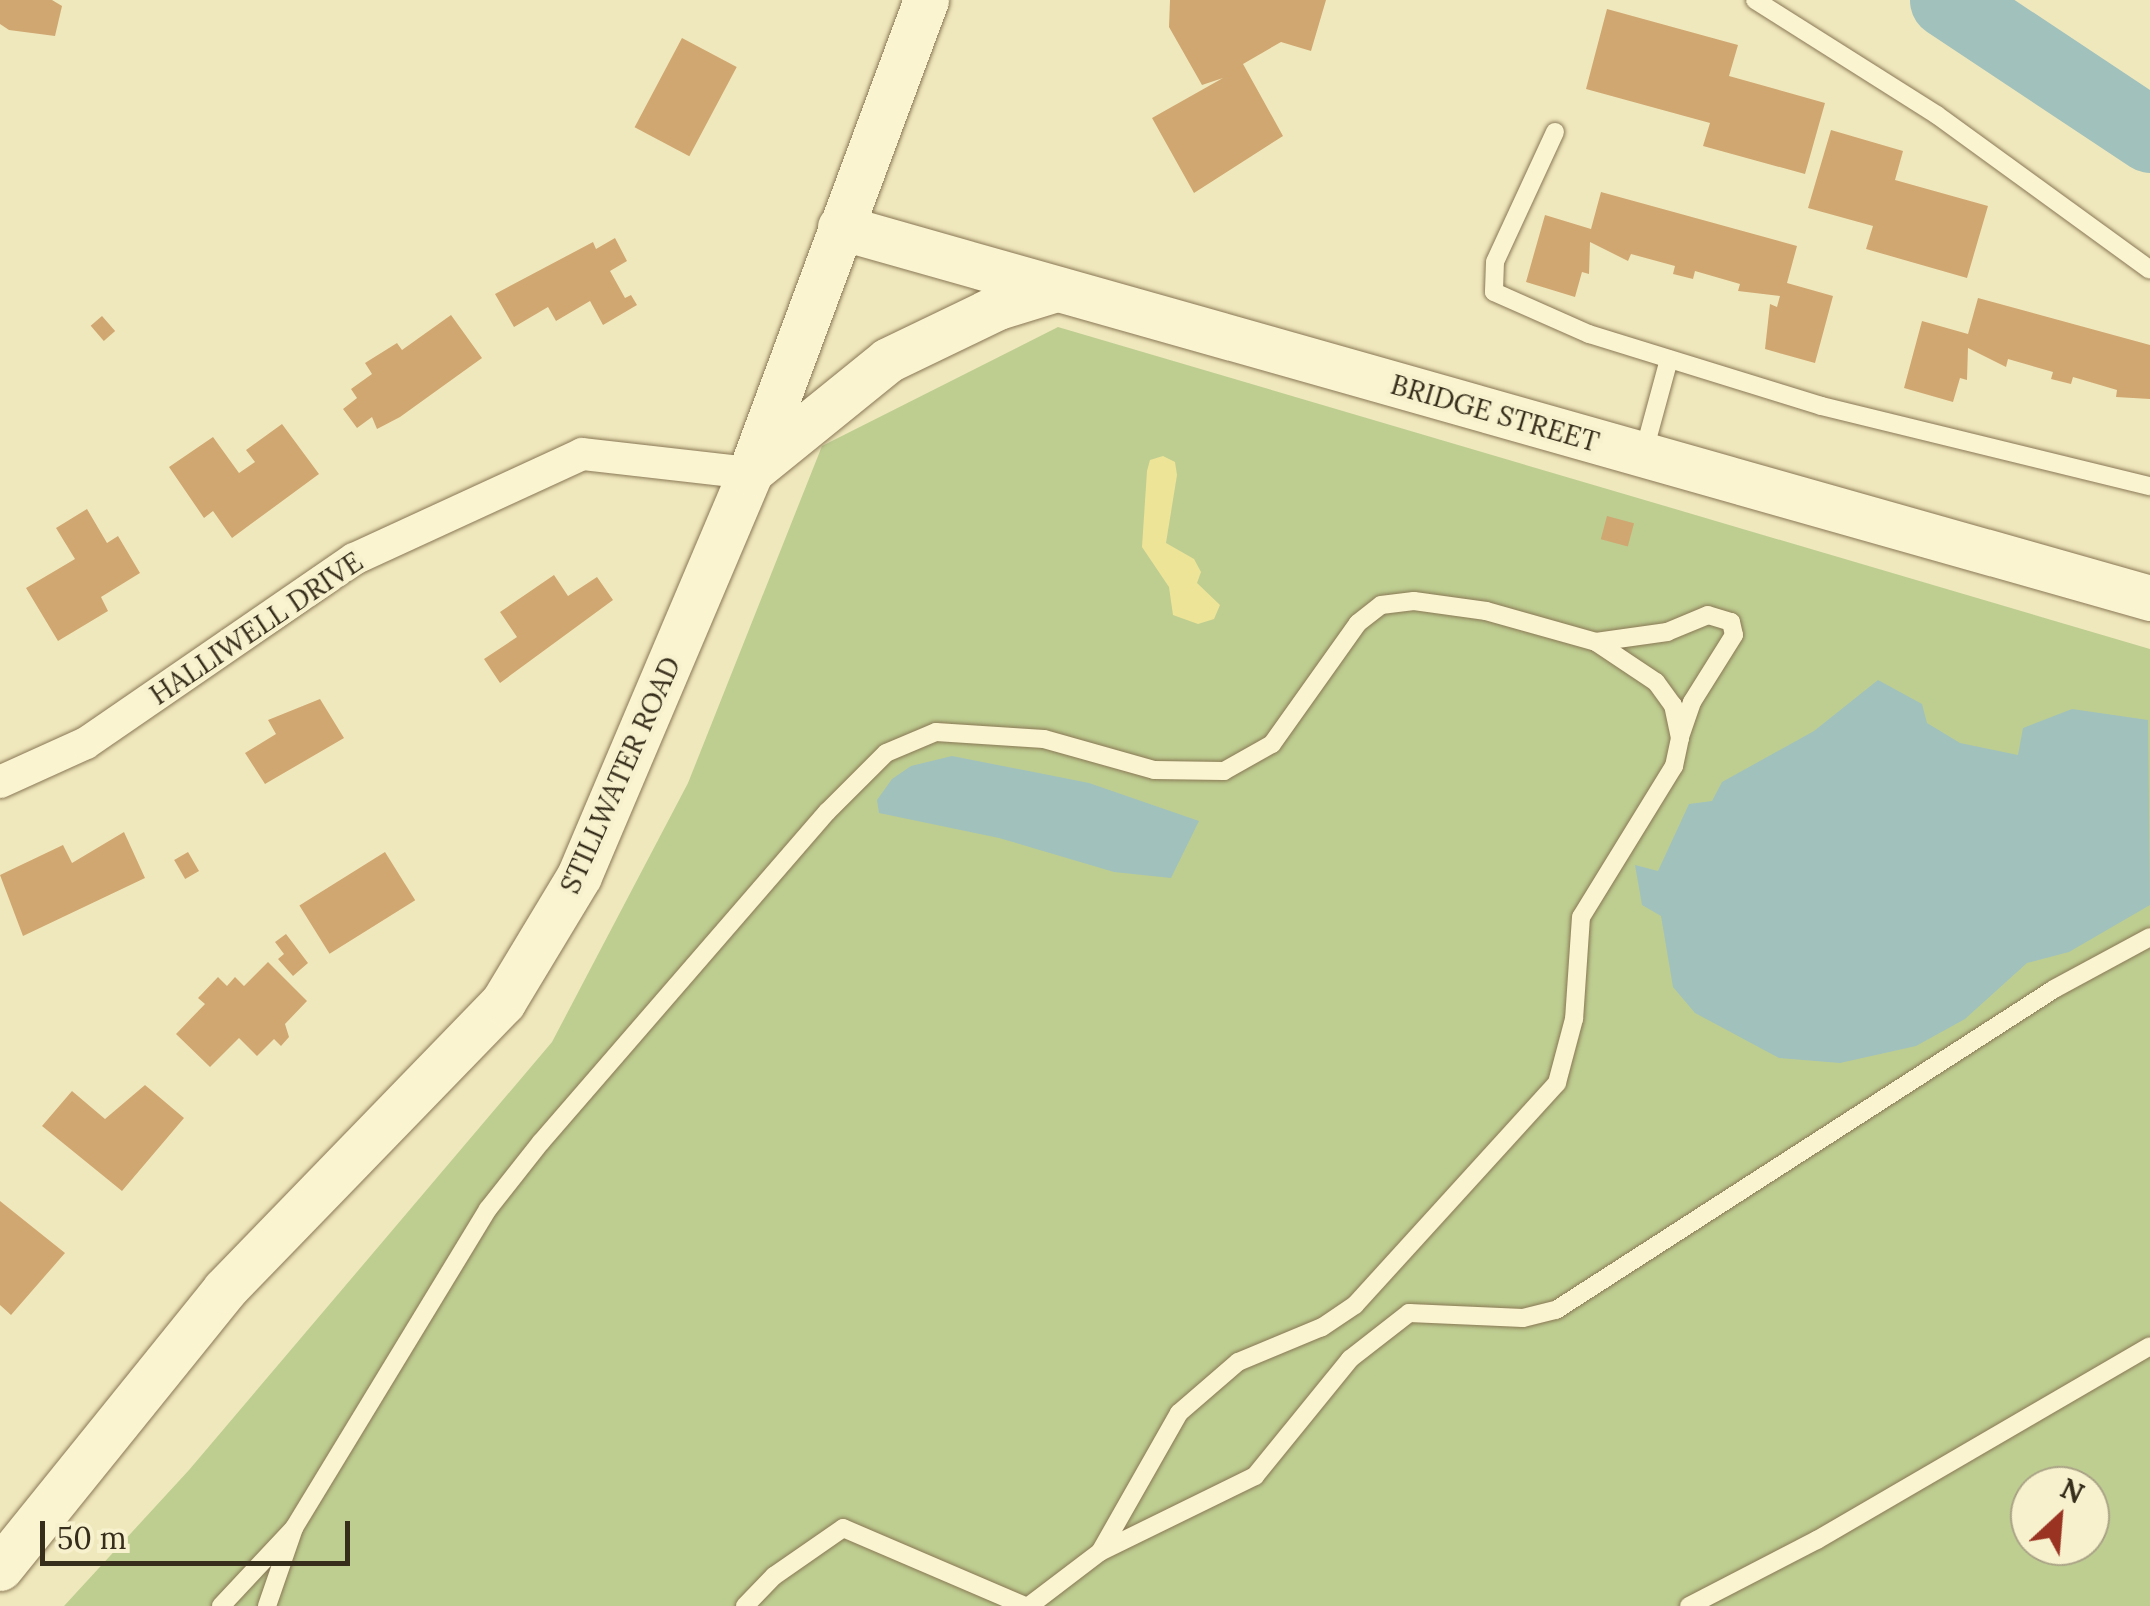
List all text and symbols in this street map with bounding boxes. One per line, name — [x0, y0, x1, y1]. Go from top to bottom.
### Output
street label: BRIDGE STREET — [1387, 367, 1603, 459]
street label: HALLIWELL DRIVE — [143, 544, 369, 712]
street label: STILLWATER ROAD — [553, 651, 687, 899]
north arrow — [2010, 1466, 2110, 1566]
text: N — [2055, 1470, 2090, 1512]
scale bar — [45, 1501, 355, 1563]
text: 50 m — [57, 1519, 127, 1557]

